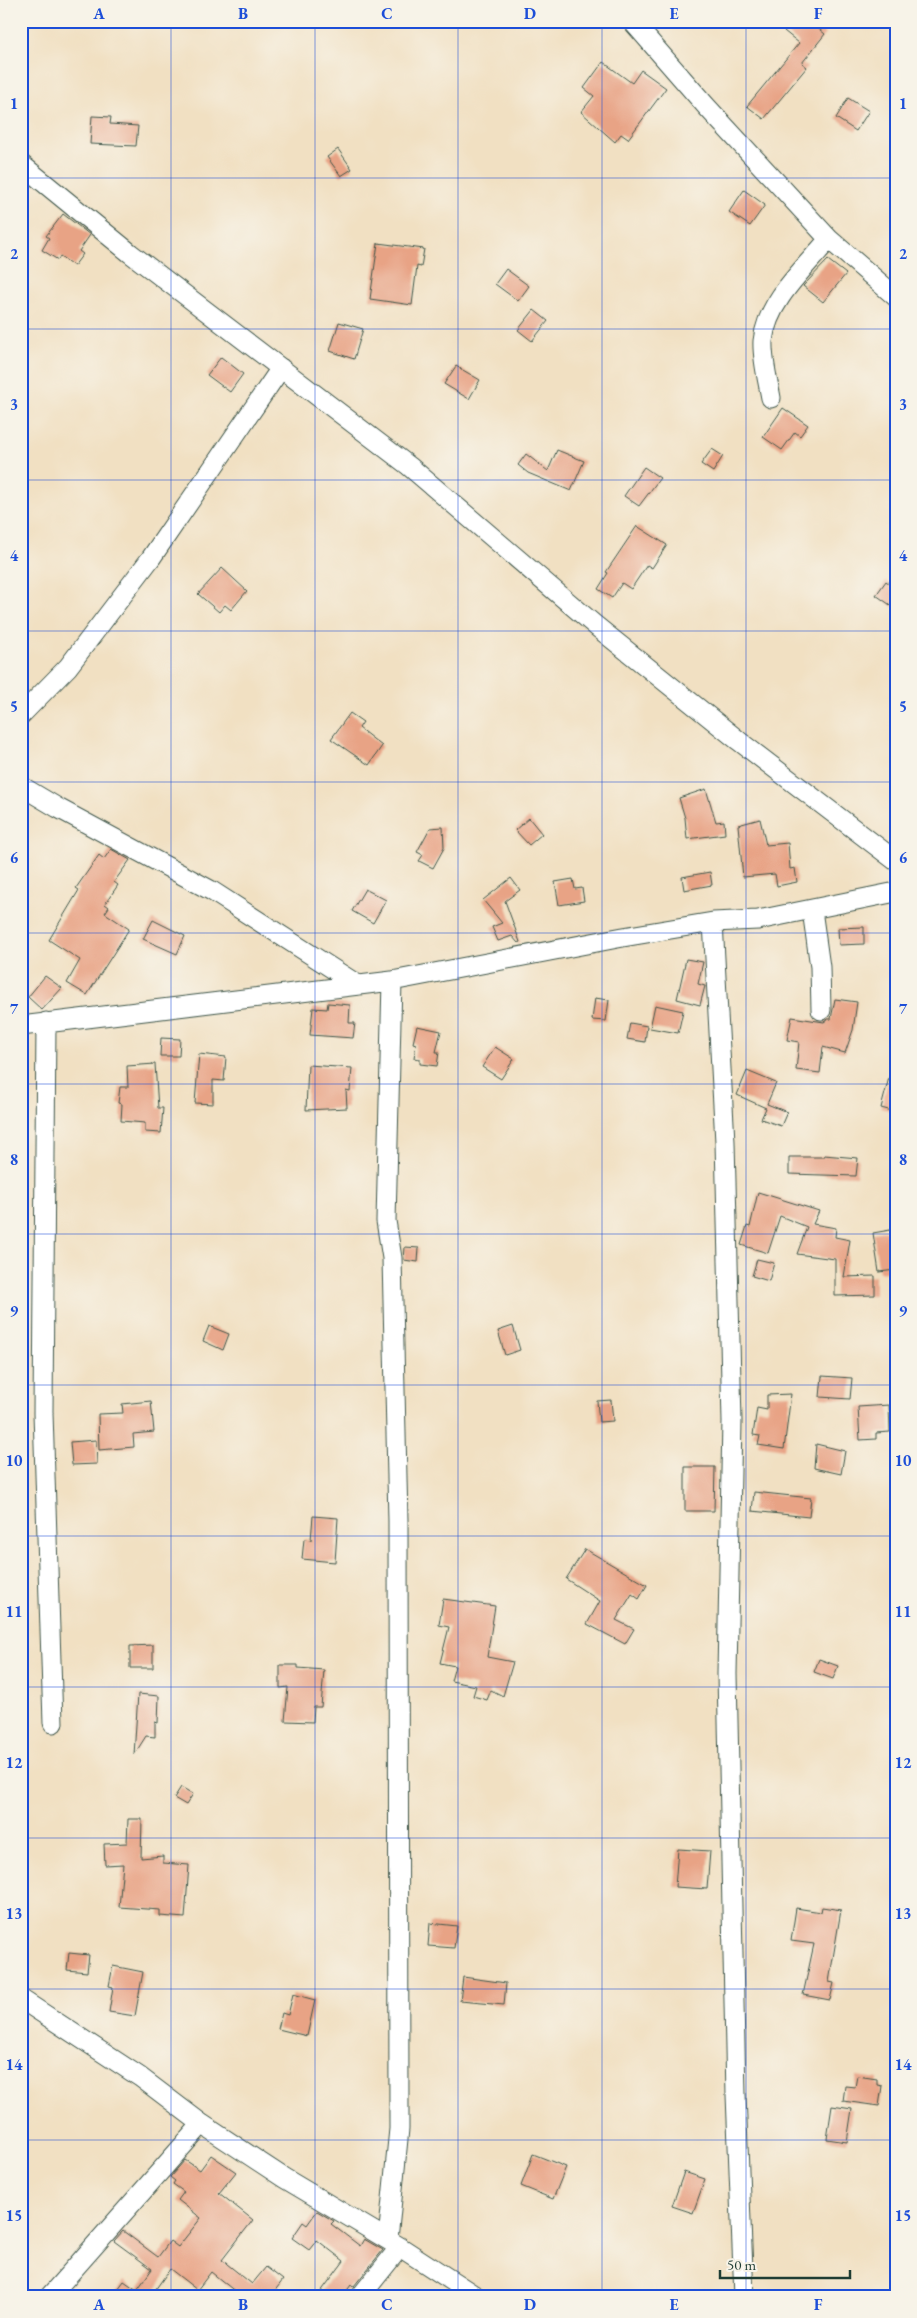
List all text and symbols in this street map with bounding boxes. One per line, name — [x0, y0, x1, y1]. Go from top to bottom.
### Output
text: A — [92, 3, 105, 24]
text: B — [238, 3, 248, 24]
text: C — [381, 3, 393, 24]
text: D — [524, 3, 536, 24]
text: E — [669, 3, 679, 24]
text: F — [814, 3, 823, 24]
text: 1 — [10, 93, 18, 114]
text: 1 — [899, 93, 907, 114]
text: 2 — [10, 243, 19, 264]
text: 2 — [899, 243, 908, 264]
text: 3 — [10, 394, 18, 415]
text: 3 — [899, 394, 907, 415]
text: 4 — [10, 545, 19, 566]
text: 4 — [899, 545, 908, 566]
text: 5 — [10, 696, 18, 717]
text: 5 — [899, 696, 907, 717]
text: 6 — [10, 847, 19, 868]
text: 6 — [899, 847, 908, 868]
text: 7 — [10, 998, 19, 1019]
text: 7 — [899, 998, 908, 1019]
text: 8 — [10, 1149, 18, 1170]
text: 8 — [899, 1149, 907, 1170]
text: 9 — [10, 1300, 19, 1321]
text: 9 — [899, 1300, 908, 1321]
text: 10 — [6, 1450, 23, 1471]
text: 10 — [895, 1450, 912, 1471]
text: 11 — [6, 1601, 22, 1622]
text: 11 — [895, 1601, 911, 1622]
text: 12 — [6, 1752, 23, 1773]
text: 12 — [895, 1752, 912, 1773]
text: 13 — [6, 1903, 22, 1924]
text: 13 — [895, 1903, 911, 1924]
text: 14 — [6, 2054, 23, 2075]
text: 14 — [895, 2054, 912, 2075]
text: 15 — [6, 2205, 22, 2226]
text: 15 — [895, 2205, 911, 2226]
scale bar — [720, 2248, 850, 2280]
text: 50 m — [727, 2255, 756, 2274]
text: A — [92, 2294, 105, 2315]
text: B — [238, 2294, 248, 2315]
text: C — [381, 2294, 393, 2315]
text: D — [524, 2294, 536, 2315]
text: E — [669, 2294, 679, 2315]
text: F — [814, 2294, 823, 2315]

